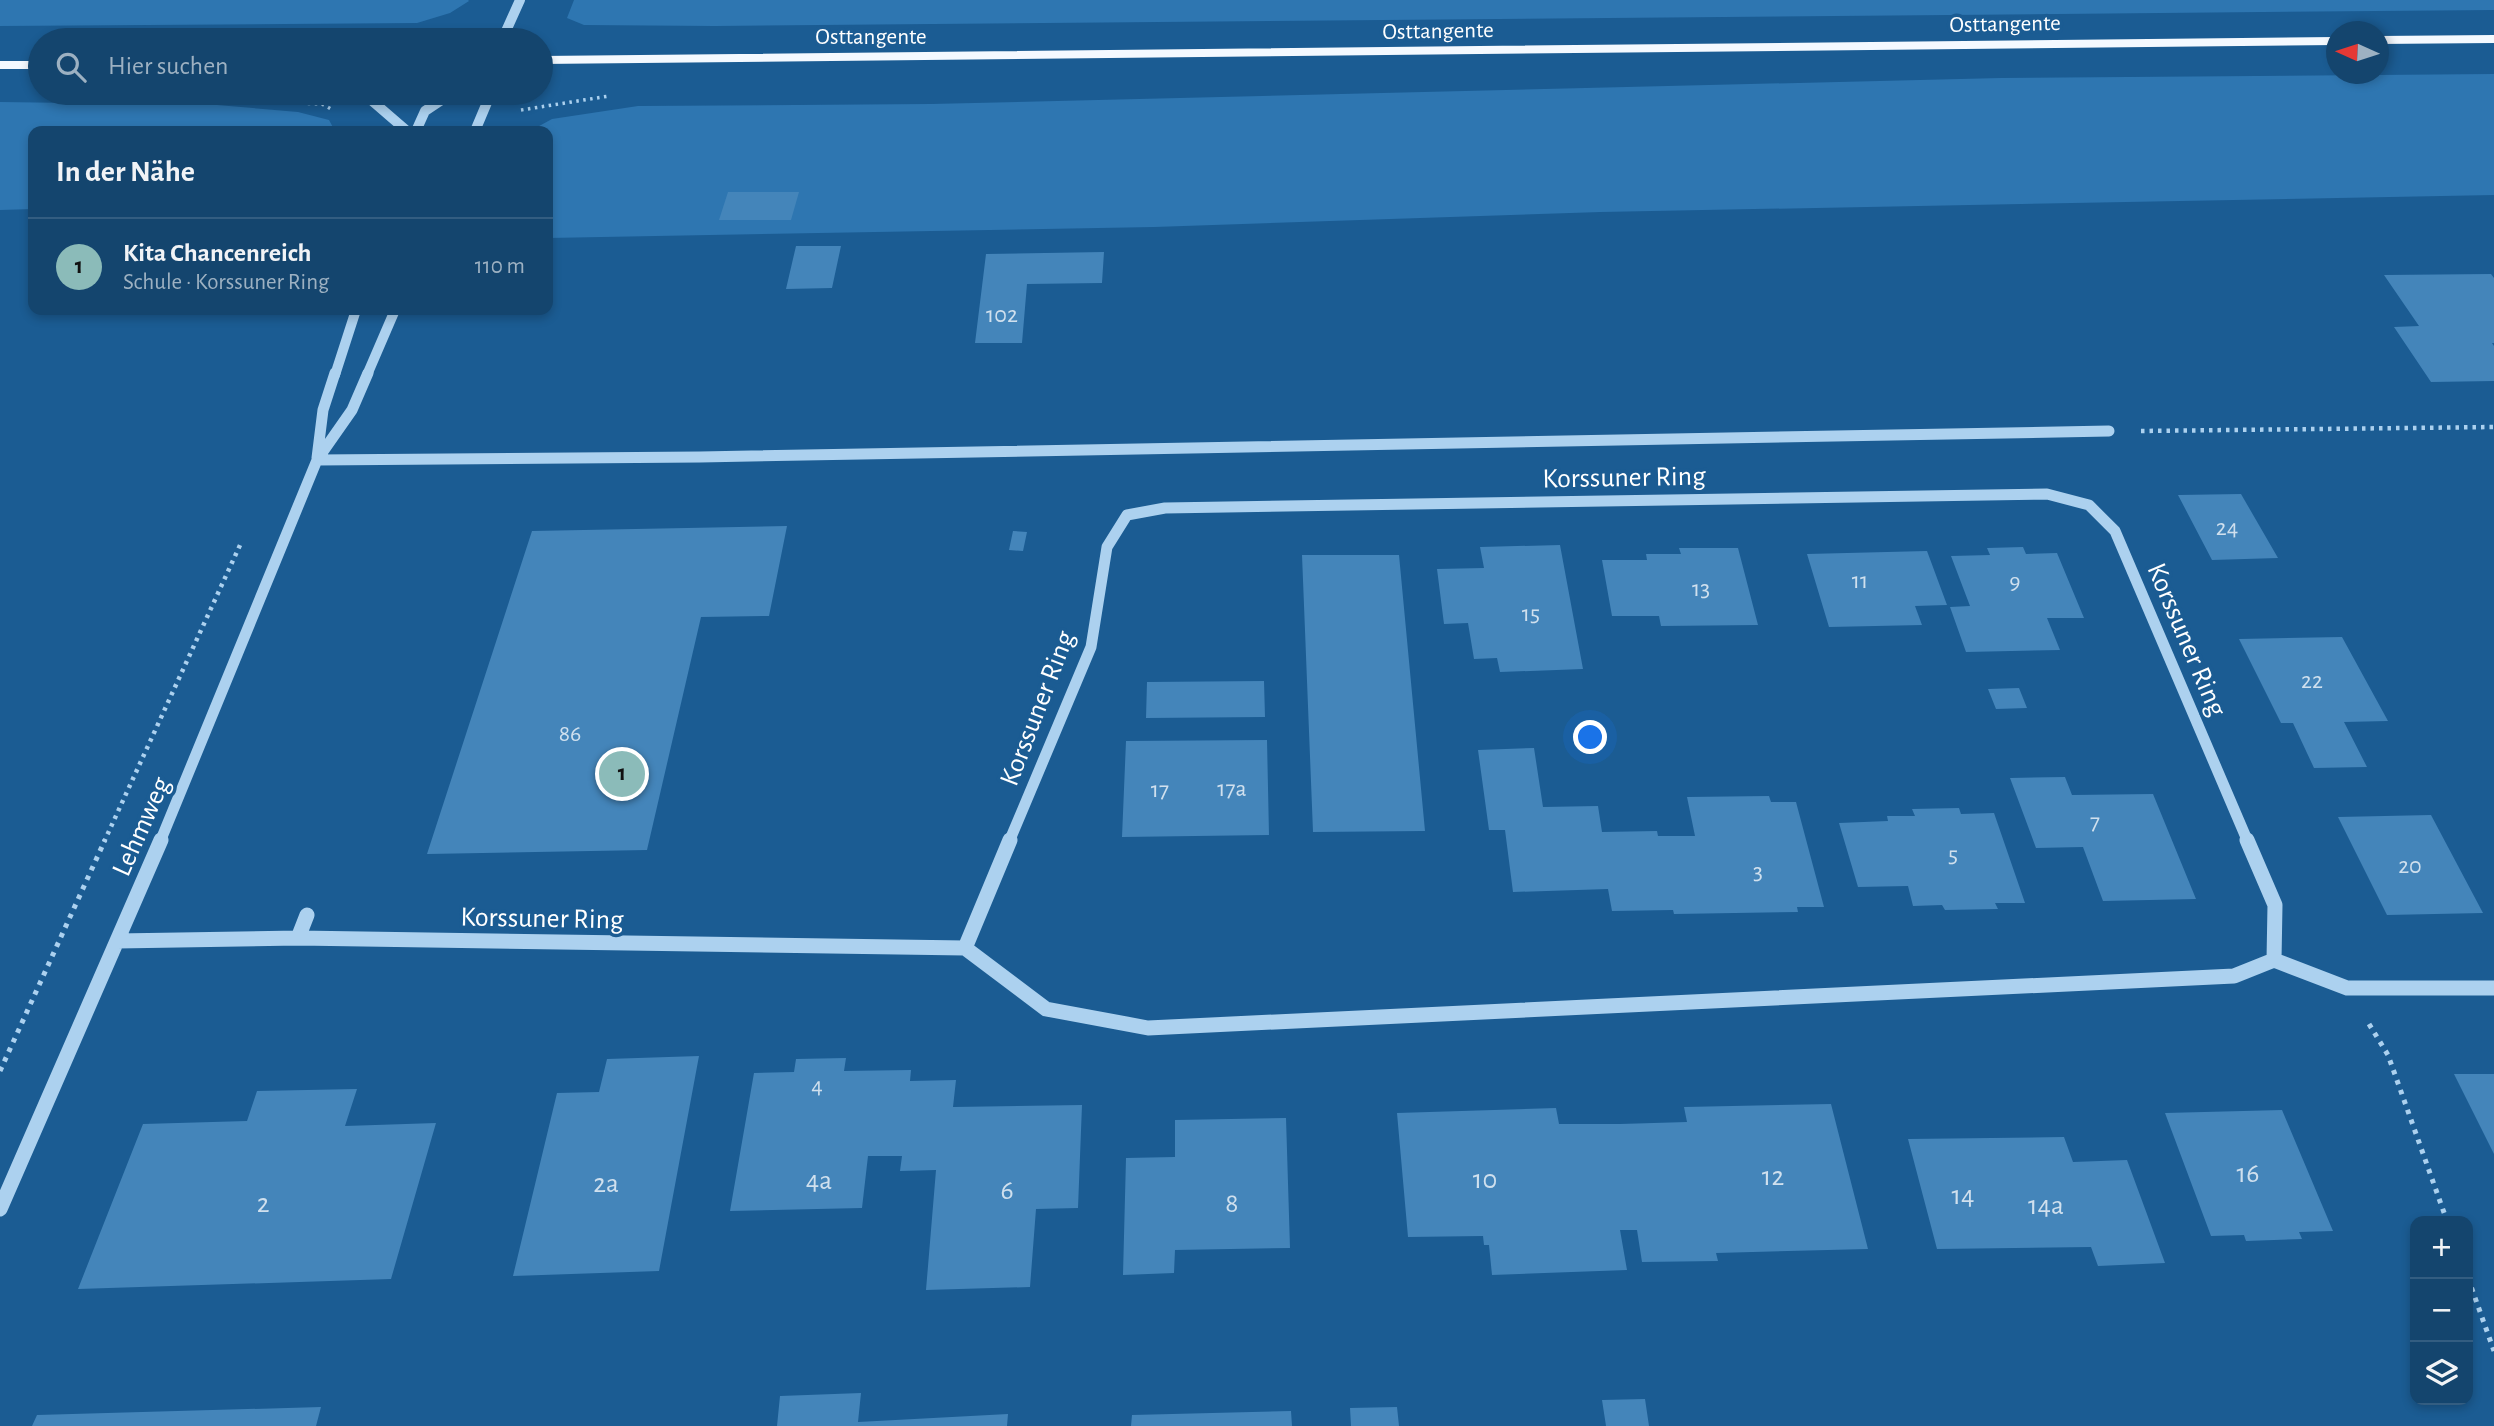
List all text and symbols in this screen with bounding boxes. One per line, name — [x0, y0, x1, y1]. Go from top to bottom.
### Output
street label: Osttangente — [1949, 12, 2061, 37]
street label: Osttangente — [1382, 19, 1494, 44]
north arrow — [2326, 21, 2389, 84]
street label: Osttangente — [815, 26, 927, 49]
search box — [28, 28, 553, 105]
icon: search — [52, 48, 90, 86]
text: Hier suchen — [108, 53, 229, 79]
text: In der Nähe — [56, 157, 195, 187]
text: Kita Chancenreich — [123, 240, 311, 266]
text: 1 — [75, 255, 83, 278]
text: 110 m — [475, 255, 525, 278]
text: Schule · Korssuner Ring — [123, 271, 329, 294]
house number: 102 — [986, 303, 1018, 327]
street label: Korssuner Ring — [1542, 463, 1706, 493]
house number: 24 — [2216, 516, 2238, 540]
street label: Korssuner Ring — [2141, 559, 2231, 721]
house number: 11 — [1852, 569, 1868, 593]
house number: 9 — [2009, 570, 2021, 594]
house number: 13 — [1692, 577, 1710, 601]
house number: 15 — [1522, 602, 1540, 626]
street label: Korssuner Ring — [996, 627, 1080, 790]
house number: 22 — [2301, 669, 2323, 693]
your location — [1573, 720, 1607, 754]
house number: 86 — [559, 722, 581, 746]
pin: 1 — [599, 748, 645, 800]
street label: Lehmweg — [108, 773, 176, 880]
house number: 17a — [1217, 777, 1247, 801]
house number: 17 — [1151, 778, 1169, 802]
house number: 7 — [2090, 810, 2100, 834]
house number: 5 — [1948, 843, 1958, 867]
house number: 20 — [2398, 854, 2422, 878]
house number: 3 — [1753, 860, 1763, 884]
street label: Korssuner Ring — [460, 904, 624, 934]
house number: 4 — [811, 1074, 823, 1098]
house number: 16 — [2237, 1160, 2259, 1188]
house number: 12 — [1762, 1163, 1784, 1191]
house number: 10 — [1473, 1166, 1497, 1194]
house number: 4a — [806, 1167, 832, 1195]
house number: 2a — [593, 1170, 619, 1198]
house number: 6 — [1000, 1177, 1014, 1205]
house number: 14 — [1951, 1182, 1975, 1210]
house number: 2 — [257, 1190, 269, 1218]
house number: 8 — [1225, 1190, 1239, 1218]
house number: 14a — [2028, 1192, 2064, 1220]
map controls — [2410, 1216, 2473, 1405]
button: + — [2410, 1216, 2473, 1279]
button: − — [2410, 1279, 2473, 1342]
button: layers — [2410, 1342, 2473, 1405]

